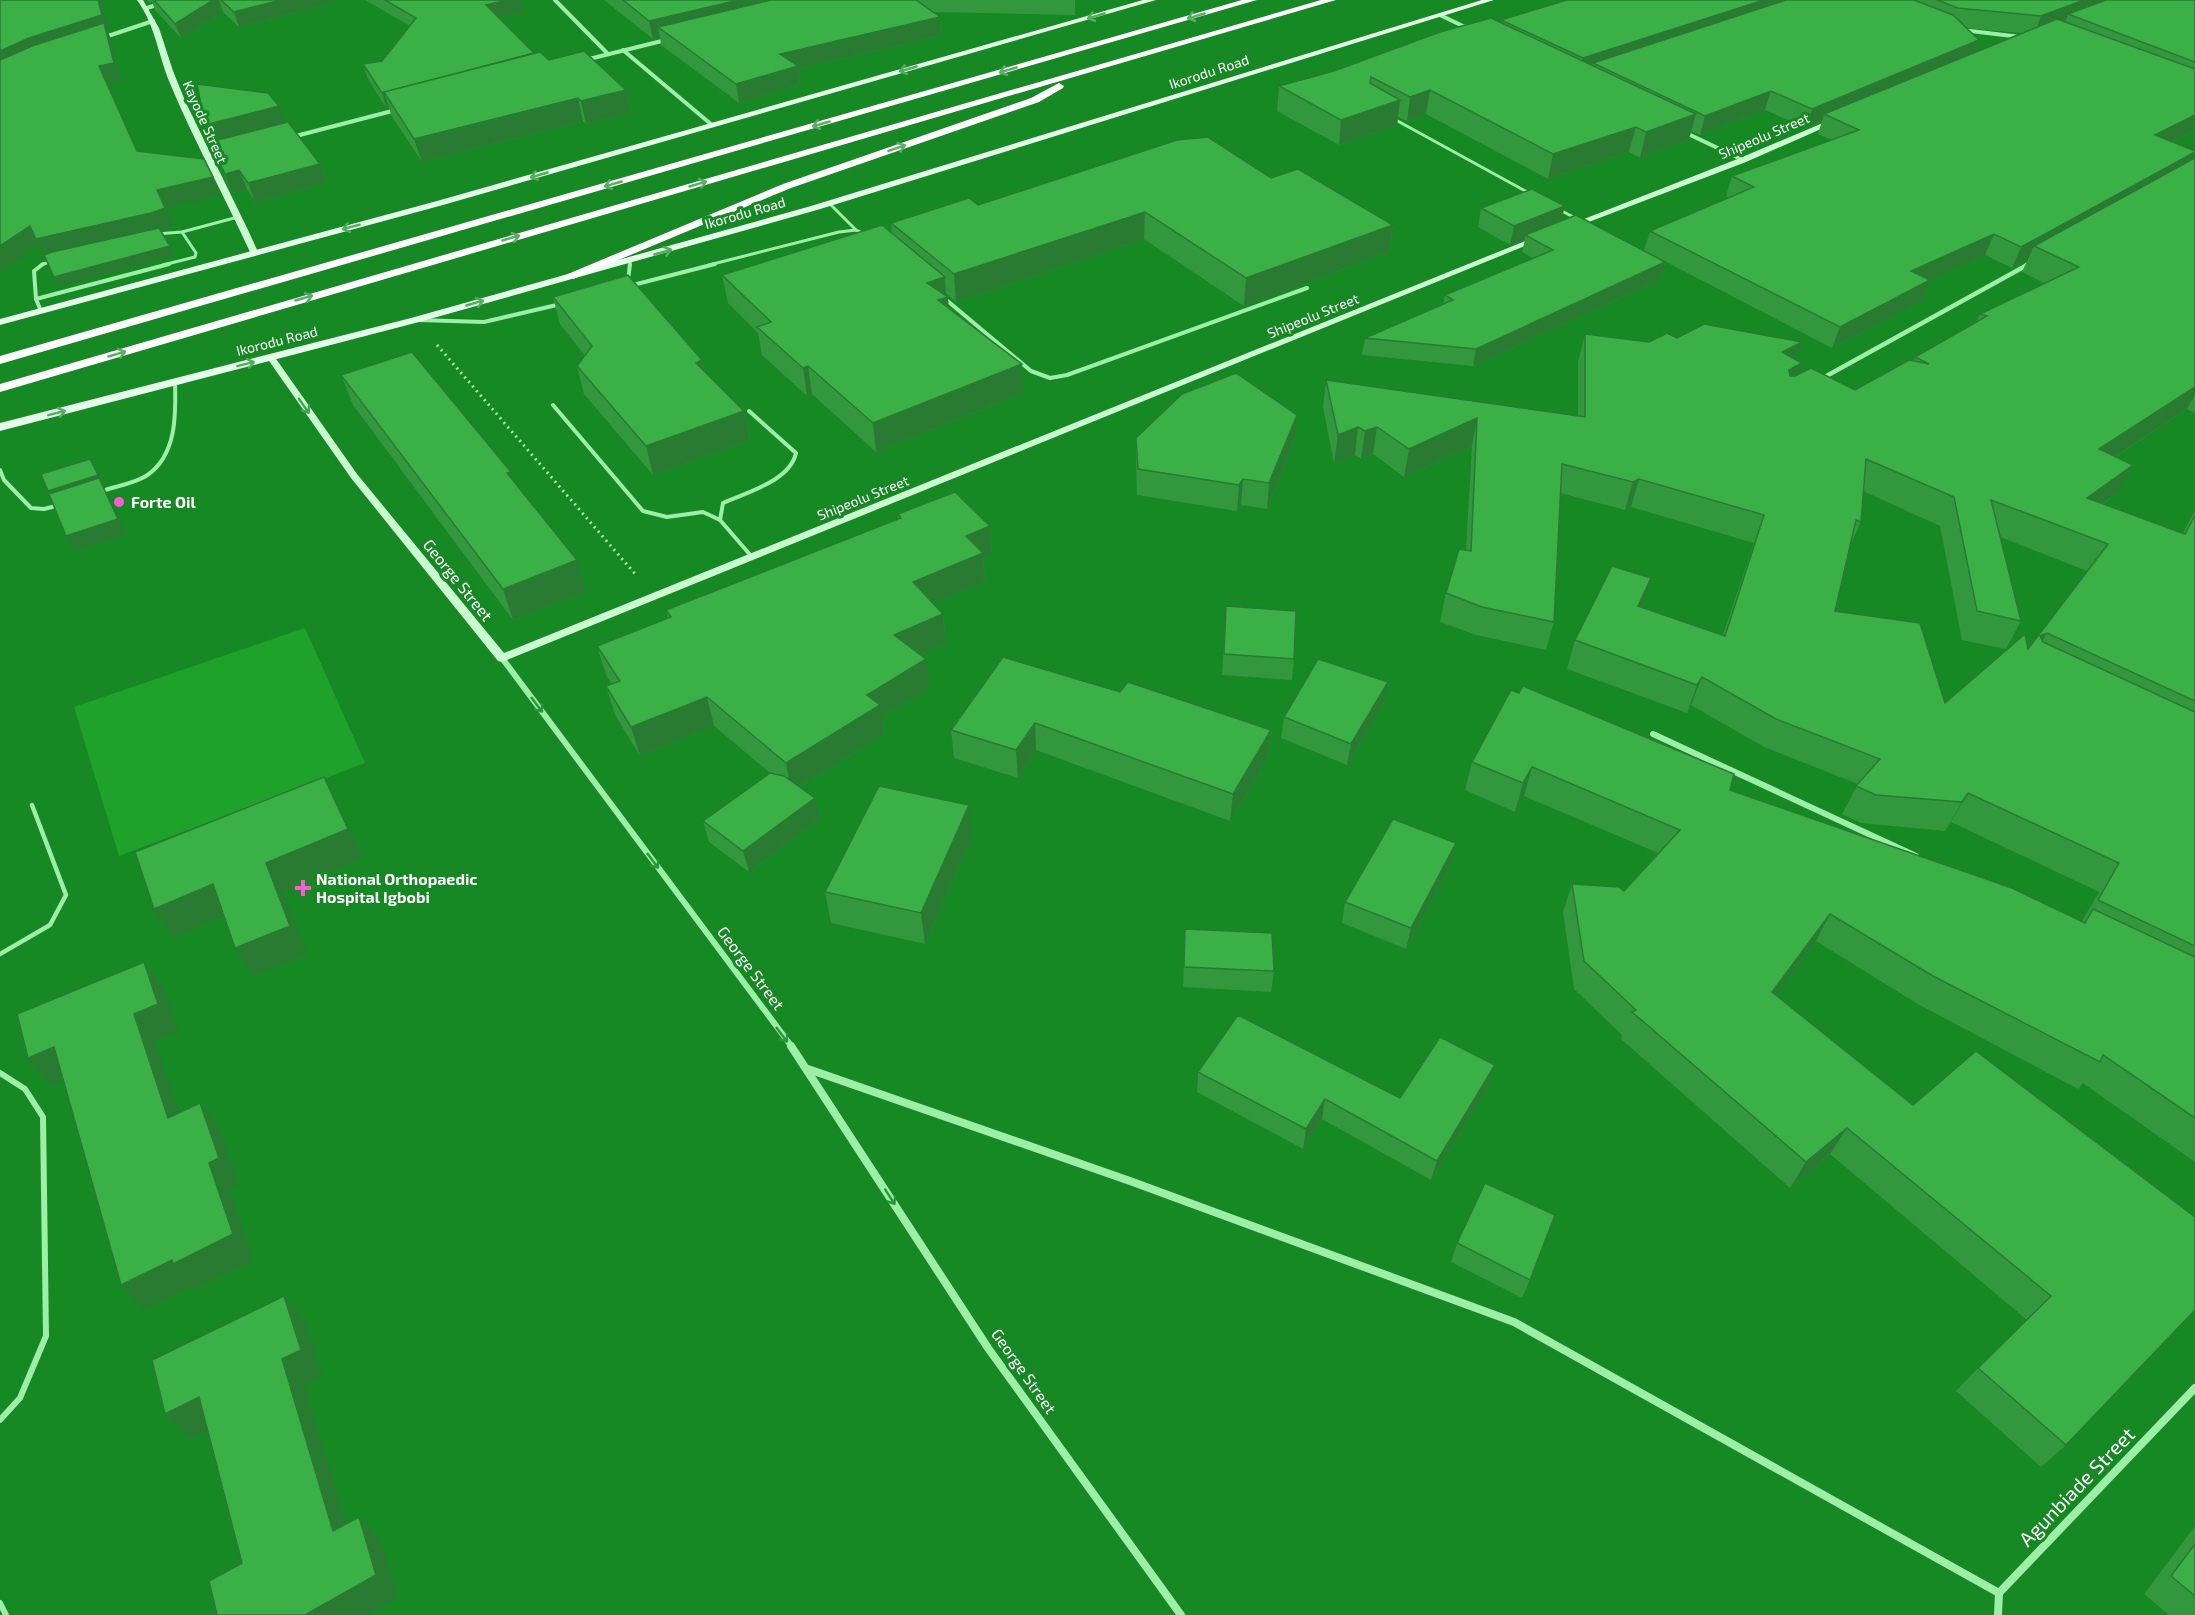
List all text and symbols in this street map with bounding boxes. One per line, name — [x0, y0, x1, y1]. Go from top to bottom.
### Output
one-way arrow — [1087, 11, 1106, 22]
one-way arrow — [1187, 11, 1206, 22]
street label: Ikorodu Road — [1167, 51, 1251, 92]
one-way arrow — [899, 64, 918, 76]
one-way arrow — [999, 65, 1018, 76]
street label: Kayode Street — [180, 78, 231, 166]
street label: Shipeolu Street — [1716, 109, 1812, 162]
one-way arrow — [812, 119, 831, 130]
one-way arrow — [887, 141, 906, 152]
one-way arrow — [530, 170, 549, 181]
one-way arrow — [688, 178, 707, 189]
one-way arrow — [604, 179, 623, 190]
street label: Ikorodu Road — [702, 193, 787, 232]
one-way arrow — [342, 221, 361, 233]
one-way arrow — [501, 232, 520, 243]
one-way arrow — [653, 245, 672, 257]
street label: Shipeolu Street — [1265, 289, 1361, 342]
one-way arrow — [294, 292, 313, 304]
one-way arrow — [465, 297, 484, 308]
street label: Ikorodu Road — [234, 322, 319, 359]
one-way arrow — [107, 348, 126, 359]
one-way arrow — [236, 358, 255, 370]
one-way arrow — [298, 397, 311, 413]
one-way arrow — [47, 406, 66, 418]
street label: Shipeolu Street — [815, 471, 911, 524]
place label: Forte Oil — [131, 492, 196, 511]
marker: Forte Oil — [112, 495, 126, 509]
street label: George Street — [420, 535, 497, 624]
one-way arrow — [531, 696, 543, 712]
one-way arrow — [647, 853, 660, 869]
place label: National Orthopaedic Hospital Igbobi — [316, 869, 478, 906]
marker: National Orthopaedic Hospital Igbobi — [294, 879, 312, 897]
street label: George Street — [714, 922, 789, 1013]
one-way arrow — [776, 1026, 788, 1042]
one-way arrow — [884, 1188, 897, 1205]
street label: George Street — [988, 1324, 1061, 1417]
street label: Agunbiade Street — [2013, 1422, 2139, 1551]

